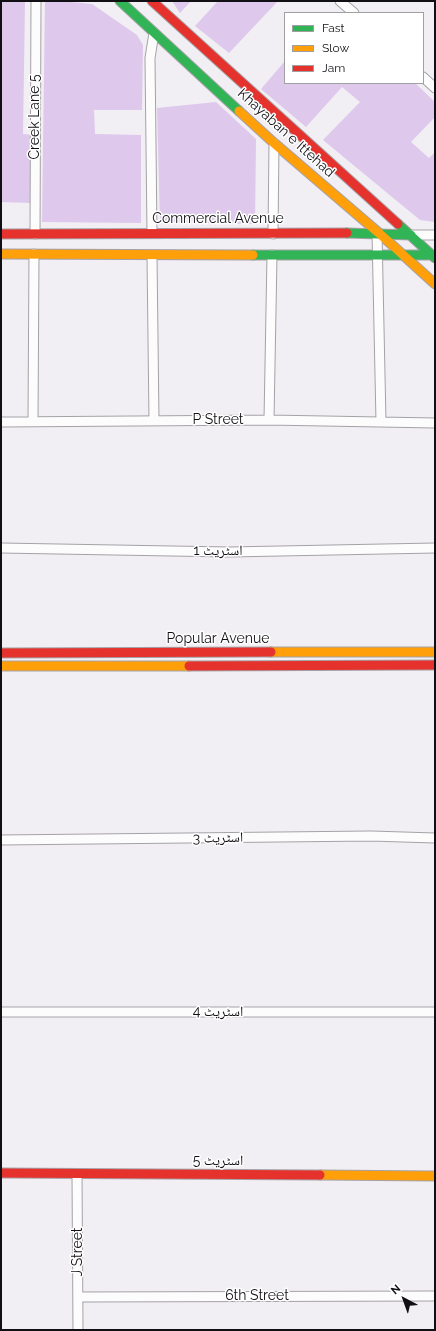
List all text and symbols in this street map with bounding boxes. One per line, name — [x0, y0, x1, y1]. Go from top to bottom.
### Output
legend — [284, 12, 424, 84]
text: Fast — [322, 21, 345, 35]
text: Slow — [322, 41, 349, 55]
text: Jam — [322, 61, 345, 75]
street label: Creek Lane 5 — [27, 74, 43, 160]
street label: Khayaban e Ittehad — [234, 85, 338, 181]
street label: Commercial Avenue — [152, 211, 284, 227]
street label: P Street — [192, 412, 244, 428]
street label: اسٹریٹ 1 — [193, 543, 243, 559]
street label: Popular Avenue — [167, 631, 269, 647]
street label: اسٹریٹ 3 — [193, 829, 243, 847]
street label: اسٹریٹ 4 — [193, 1004, 243, 1020]
street label: اسٹریٹ 5 — [193, 1153, 243, 1169]
street label: J Street — [70, 1227, 86, 1277]
north arrow — [384, 1279, 424, 1319]
text: N — [388, 1282, 403, 1297]
street label: 6th Street — [225, 1288, 289, 1304]

